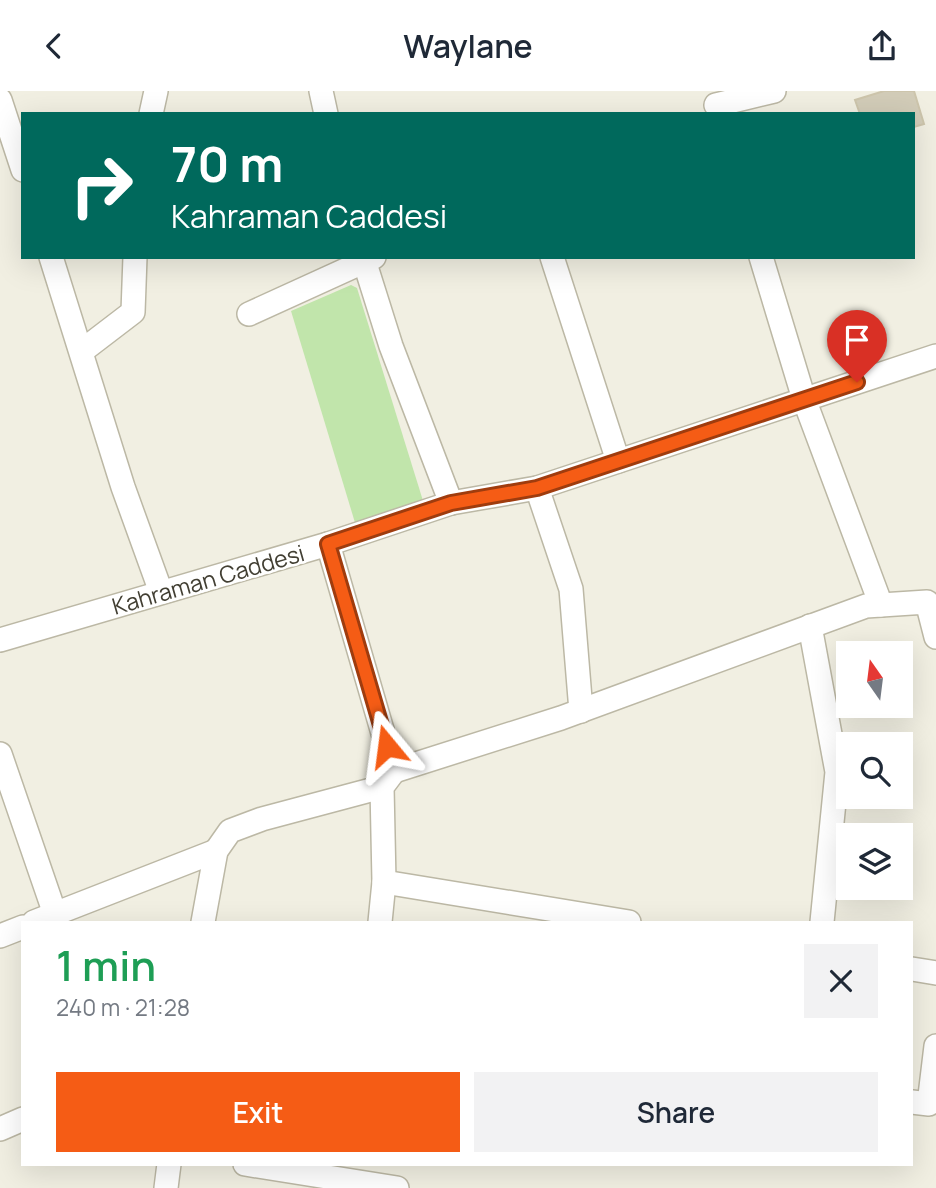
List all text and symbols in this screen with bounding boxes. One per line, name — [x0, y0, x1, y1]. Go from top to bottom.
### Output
text: Waylane — [403, 24, 533, 68]
icon: back — [35, 27, 73, 65]
icon: share — [863, 27, 901, 65]
text: 70 m — [171, 130, 283, 197]
icon: right — [56, 140, 147, 231]
text: Kahraman Caddesi — [171, 194, 447, 238]
pin — [827, 310, 887, 382]
icon: arrive — [838, 321, 876, 359]
street label: Kahraman Caddesi — [108, 536, 308, 622]
north arrow — [836, 641, 914, 717]
map controls — [836, 641, 913, 900]
position arrow — [350, 709, 424, 783]
button: search — [836, 732, 913, 809]
button: layers — [836, 823, 913, 900]
text: 1 min — [56, 936, 156, 994]
button: close — [804, 944, 878, 1018]
text: 240 m · 21:28 — [56, 991, 190, 1023]
button: Exit — [56, 1072, 460, 1152]
button: Share — [474, 1072, 878, 1152]

